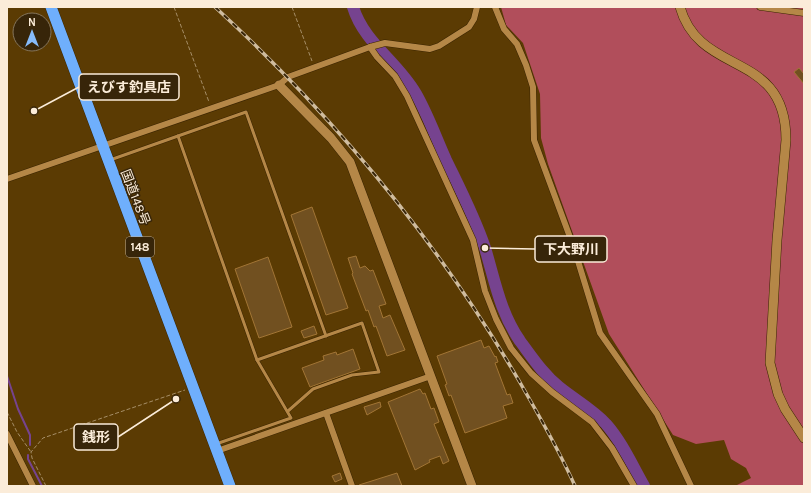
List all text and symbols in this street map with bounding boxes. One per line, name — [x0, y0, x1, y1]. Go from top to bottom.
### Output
north arrow — [12, 12, 52, 52]
text: N — [28, 16, 36, 29]
callout: えびす釣具店 — [79, 74, 179, 100]
text: えびす釣具店 — [87, 79, 171, 96]
street label: 国道148号 — [118, 167, 153, 227]
callout: 下大野川 — [535, 236, 607, 262]
road number: 148 — [126, 237, 154, 257]
text: 下大野川 — [543, 241, 599, 258]
callout: 銭形 — [74, 424, 118, 450]
text: 銭形 — [82, 429, 110, 446]

